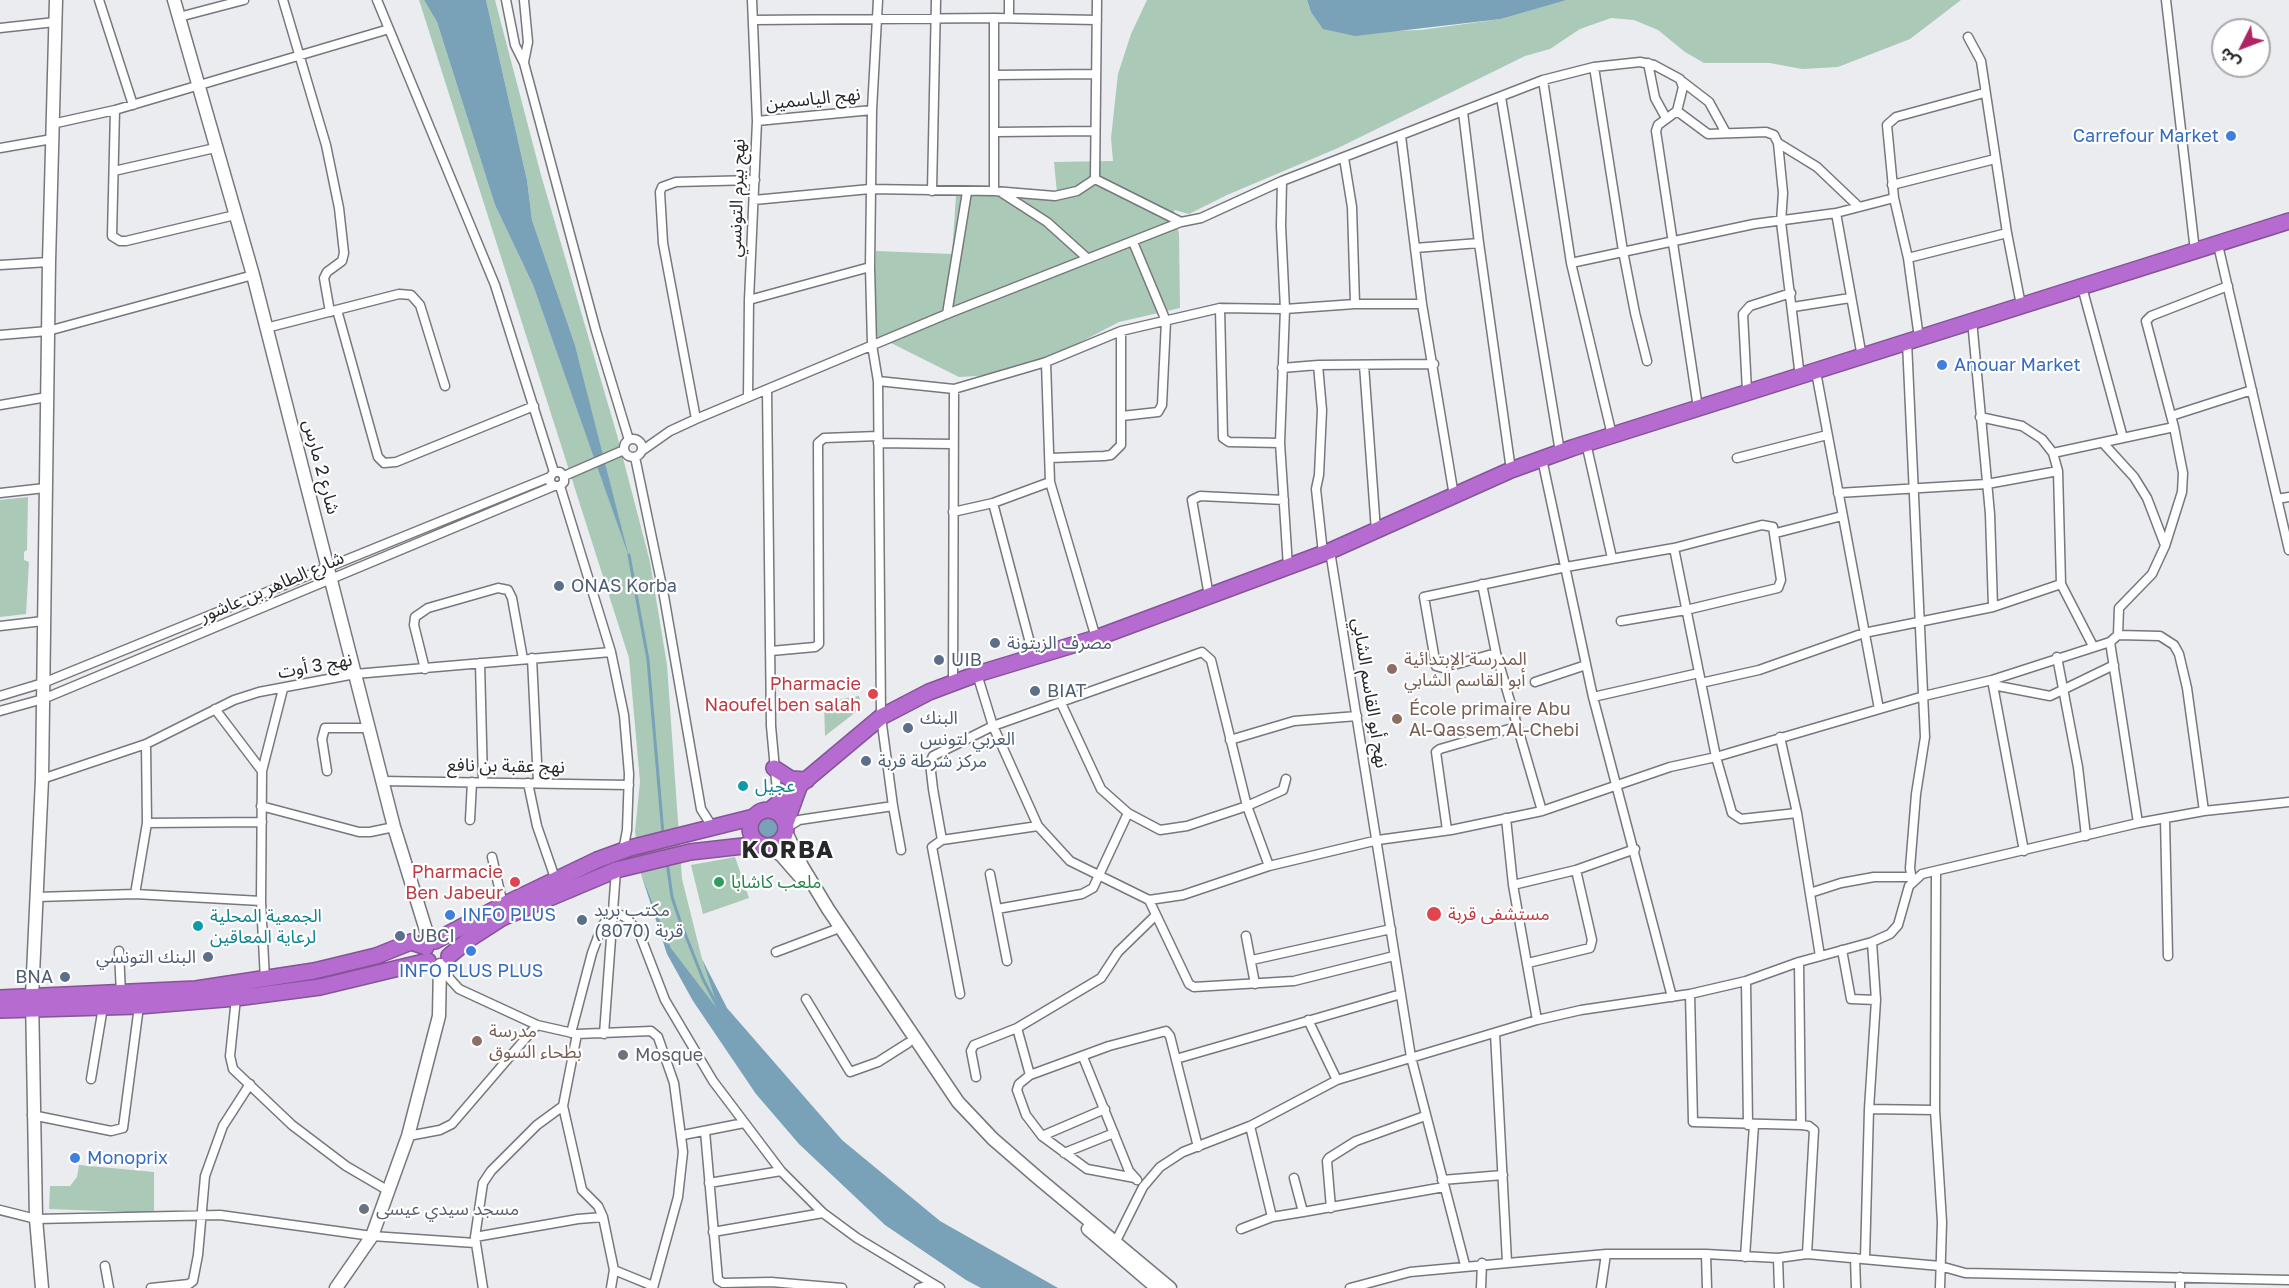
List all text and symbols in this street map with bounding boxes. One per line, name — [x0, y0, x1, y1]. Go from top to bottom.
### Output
north arrow — [2211, 18, 2271, 78]
text: ش — [2214, 44, 2244, 74]
street label: نهج الياسمين — [764, 83, 862, 115]
place label: Carrefour Market — [2073, 125, 2219, 147]
marker: Carrefour Market — [2224, 129, 2238, 143]
street label: نهج بيرم التونسي — [724, 138, 750, 258]
place label: Anouar Market — [1954, 354, 2081, 376]
marker: Anouar Market — [1935, 358, 1949, 372]
street label: شارع 2 مارس — [298, 417, 344, 517]
street label: شارع الطاهر بن عاشور — [197, 547, 347, 627]
place label: ONAS Korba — [571, 575, 677, 597]
marker: ONAS Korba — [552, 579, 566, 593]
street label: نهج أبو القاسم الشابي — [1347, 616, 1393, 770]
place label: مصرف الزيتونة — [1007, 632, 1112, 654]
marker: مصرف الزيتونة — [988, 636, 1002, 650]
place label: المدرسة الإبتدائية أبو القاسم الشابي — [1404, 648, 1527, 690]
street label: نهج 3 أوت — [276, 649, 354, 683]
place label: UIB — [951, 649, 982, 671]
marker: UIB — [932, 653, 946, 667]
marker: المدرسة الإبتدائية أبو القاسم الشابي — [1385, 662, 1399, 676]
place label: Pharmacie Naoufel ben salah — [705, 673, 861, 716]
place label: BIAT — [1047, 680, 1086, 702]
marker: BIAT — [1028, 684, 1042, 698]
marker: Pharmacie Naoufel ben salah — [866, 687, 880, 701]
place label: École primaire Abu Al-Qassem Al-Chebi — [1409, 698, 1579, 740]
place label: البنك العربي لتونس — [920, 707, 1015, 750]
marker: École primaire Abu Al-Qassem Al-Chebi — [1390, 712, 1404, 726]
marker: البنك العربي لتونس — [901, 721, 915, 735]
place label: مركز شرطة قربة — [878, 750, 987, 772]
street label: نهج عقبة بن نافع — [447, 754, 565, 778]
marker: مركز شرطة قربة — [859, 754, 873, 768]
place label: عجيل — [755, 775, 795, 797]
marker: عجيل — [736, 779, 750, 793]
district label: KORBA — [741, 836, 835, 864]
place label: Pharmacie Ben Jabeur — [405, 861, 503, 904]
place label: ملعب كاشابا — [731, 871, 821, 893]
marker: Pharmacie Ben Jabeur — [508, 875, 522, 889]
marker: ملعب كاشابا — [712, 875, 726, 889]
place label: مكتب بريد قربة (8070) — [594, 899, 683, 942]
place label: مستشفى قربة — [1448, 903, 1550, 925]
place label: INFO PLUS — [462, 904, 556, 926]
place label: الجمعية المحلية لرعاية المعاقين — [210, 905, 322, 948]
marker: مستشفى قربة — [1425, 905, 1443, 923]
marker: INFO PLUS — [443, 908, 457, 922]
marker: مكتب بريد قربة (8070) — [575, 913, 589, 927]
marker: الجمعية المحلية لرعاية المعاقين — [191, 919, 205, 933]
place label: UBCI — [412, 925, 455, 947]
marker: UBCI — [393, 929, 407, 943]
marker: INFO PLUS PLUS — [464, 944, 478, 958]
place label: البنك التونسي — [96, 946, 196, 968]
marker: البنك التونسي — [201, 950, 215, 964]
place label: INFO PLUS PLUS — [399, 960, 543, 982]
place label: BNA — [15, 966, 53, 988]
marker: BNA — [58, 970, 72, 984]
place label: مدرسة بطحاء السوق — [489, 1020, 582, 1062]
marker: مدرسة بطحاء السوق — [470, 1034, 484, 1048]
place label: Mosque — [635, 1044, 703, 1066]
marker: Mosque — [616, 1048, 630, 1062]
place label: Monoprix — [87, 1147, 168, 1169]
marker: Monoprix — [68, 1151, 82, 1165]
place label: مسجد سيدي عيسى — [376, 1198, 519, 1220]
marker: مسجد سيدي عيسى — [357, 1202, 371, 1216]

